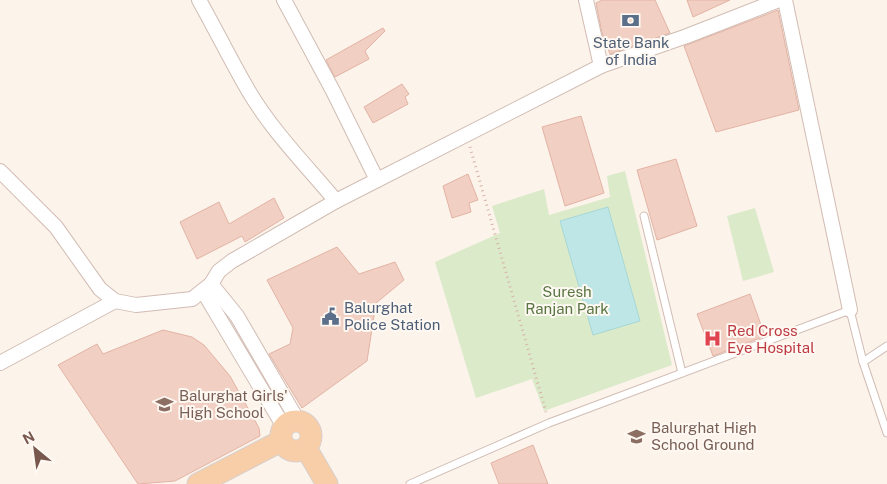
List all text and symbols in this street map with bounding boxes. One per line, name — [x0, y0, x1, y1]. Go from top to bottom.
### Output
bank icon: State Bank of India — [621, 11, 641, 31]
place label: State Bank of India — [593, 34, 669, 68]
park label: Suresh Ranjan Park — [525, 283, 609, 317]
place label: Balurghat Police Station — [344, 299, 440, 333]
public building icon: Balurghat Police Station — [320, 306, 340, 326]
place label: Red Cross Eye Hospital — [727, 322, 815, 356]
hospital icon: Red Cross Eye Hospital — [703, 329, 723, 349]
place label: Balurghat Girls' High School — [179, 387, 288, 421]
school or university icon: Balurghat Girls' High School — [155, 394, 175, 414]
place label: Balurghat High School Ground — [651, 419, 757, 453]
north arrow — [10, 424, 60, 474]
school or university icon: Balurghat High School Ground — [627, 426, 647, 446]
text: N — [20, 428, 37, 447]

